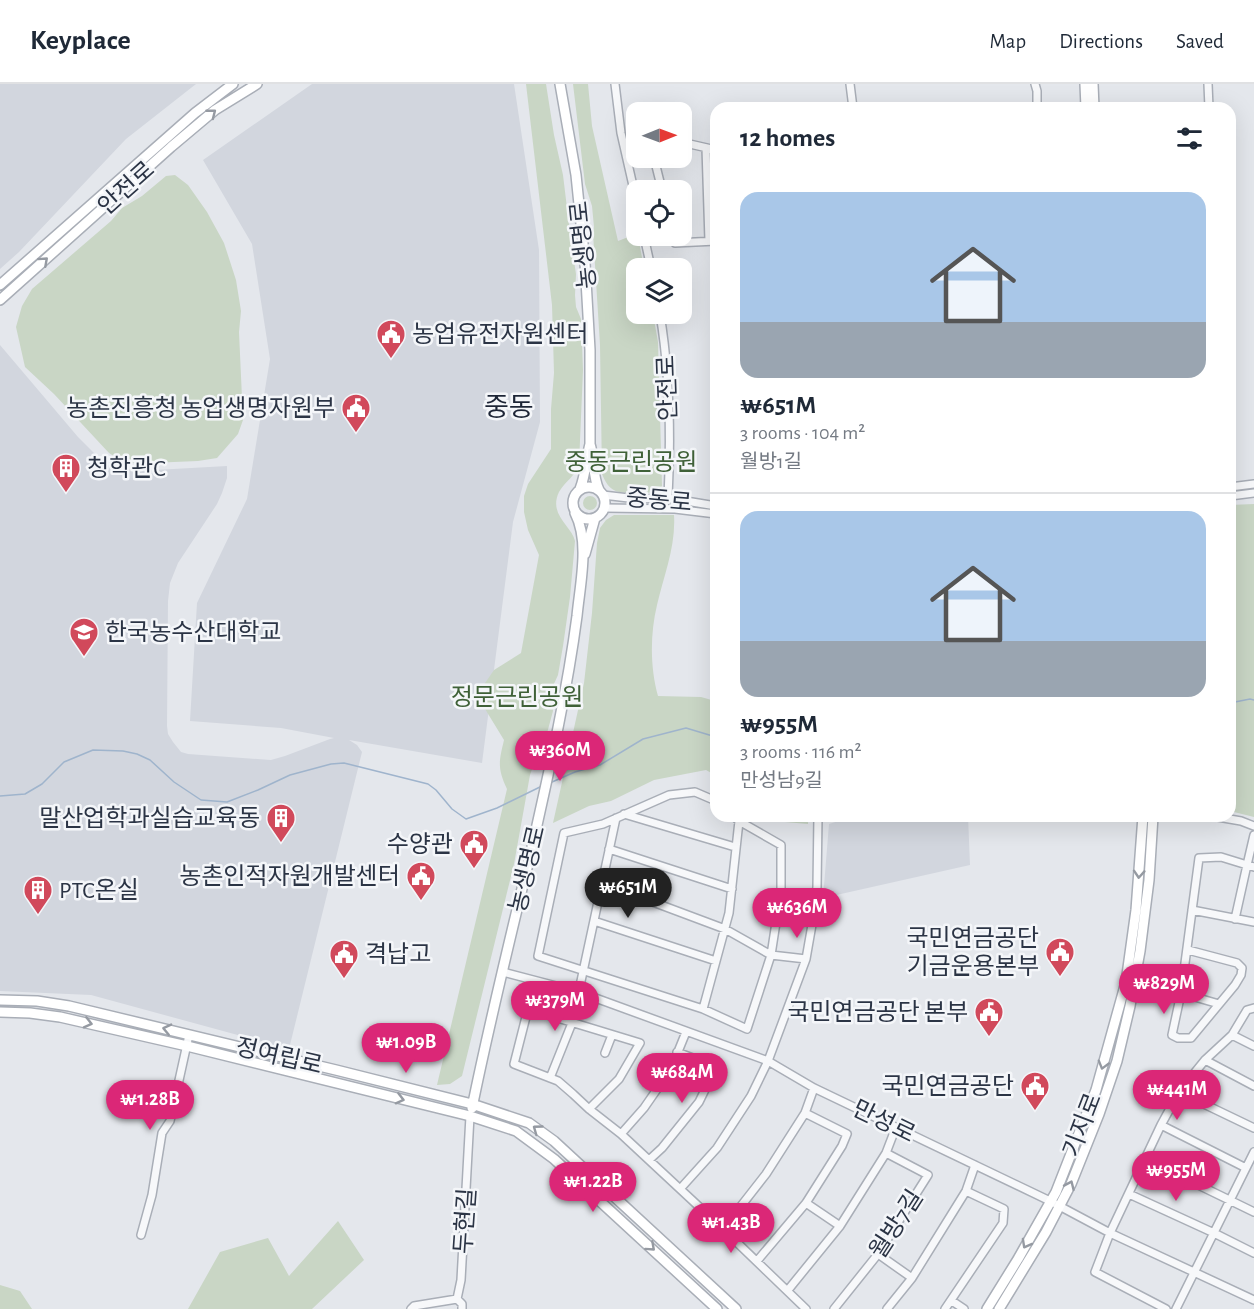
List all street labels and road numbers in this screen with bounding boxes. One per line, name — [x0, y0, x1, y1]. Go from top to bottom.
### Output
street label: 안전로 — [93, 157, 159, 220]
street label: 농생명로 — [565, 200, 601, 290]
street label: 안전로 — [654, 354, 681, 422]
street label: 중동로 — [625, 486, 693, 516]
street label: 농생명로 — [504, 823, 550, 915]
street label: 정여립로 — [233, 1034, 325, 1079]
street label: 기지로 — [1059, 1090, 1106, 1161]
street label: 만성로 — [849, 1096, 919, 1147]
street label: 월방7길 — [864, 1185, 928, 1263]
street label: 두현길 — [451, 1187, 480, 1255]

